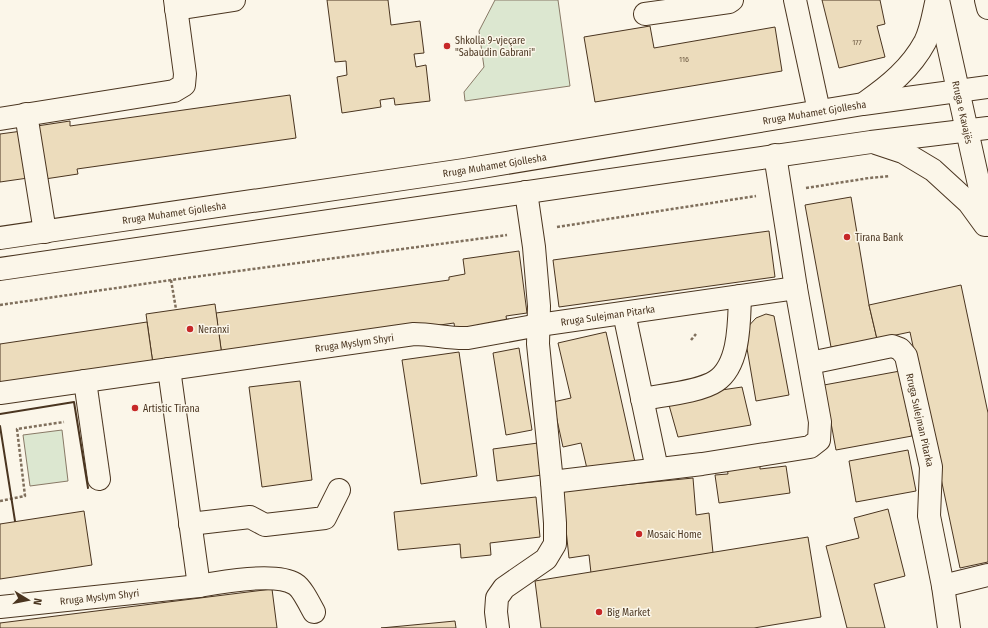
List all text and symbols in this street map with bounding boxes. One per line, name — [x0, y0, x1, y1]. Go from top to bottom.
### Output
place label: Shkolla 9-vjeçare "Sabaudin Gabrani" — [455, 35, 535, 59]
house number: 177 — [852, 38, 863, 47]
marker: Shkolla 9-vjeçare "Sabaudin Gabrani" — [442, 41, 452, 51]
house number: 116 — [679, 55, 689, 64]
street label: Rruga e Kavajës — [949, 80, 975, 145]
street label: Rruga Muhamet Gjollesha — [762, 99, 867, 128]
street label: Rruga Muhamet Gjollesha — [442, 151, 548, 180]
street label: Rruga Muhamet Gjollesha — [121, 200, 227, 227]
marker: Tirana Bank — [842, 232, 852, 242]
place label: Tirana Bank — [855, 232, 903, 244]
street label: Rruga Sulejman Pitarka — [560, 303, 656, 329]
marker: Neranxi — [185, 324, 195, 334]
place label: Neranxi — [198, 324, 229, 336]
street label: Rruga Myslym Shyri — [314, 332, 395, 355]
street label: Rruga Sulejman Pitarka — [903, 372, 936, 468]
marker: Artistic Tirana — [130, 403, 140, 413]
place label: Artistic Tirana — [143, 403, 200, 415]
marker: Mosaic Home — [634, 529, 644, 539]
place label: Mosaic Home — [647, 529, 702, 541]
north arrow — [8, 580, 48, 620]
street label: Rruga Myslym Shyri — [59, 587, 140, 608]
text: N — [30, 597, 44, 606]
marker: Big Market — [594, 607, 604, 617]
place label: Big Market — [607, 607, 651, 619]

